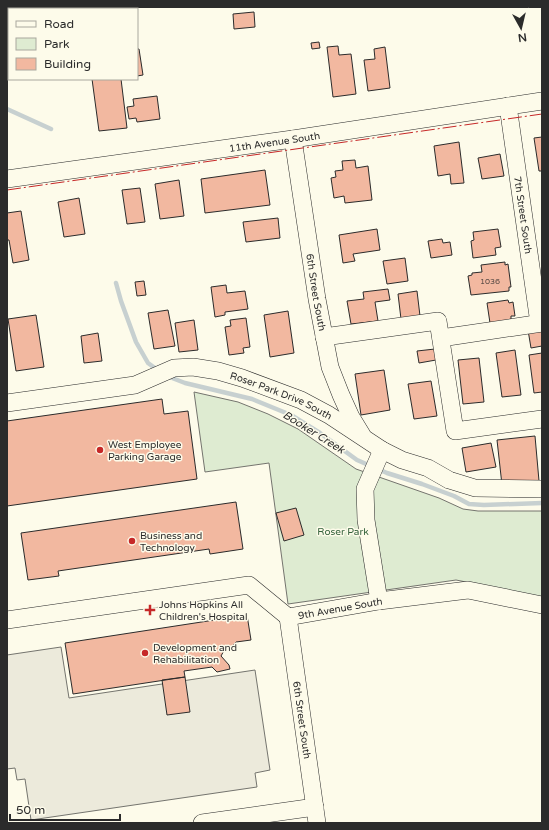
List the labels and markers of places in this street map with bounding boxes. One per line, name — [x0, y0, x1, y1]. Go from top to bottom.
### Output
place label: West Employee Parking Garage — [108, 439, 182, 463]
marker: West Employee Parking Garage — [95, 445, 105, 455]
place label: Business and Technology — [140, 530, 202, 554]
marker: Business and Technology — [127, 536, 137, 546]
place label: Johns Hopkins All Children's Hospital — [159, 599, 247, 623]
marker: Johns Hopkins All Children's Hospital — [144, 604, 156, 616]
place label: Development and Rehabilitation — [153, 642, 237, 666]
marker: Development and Rehabilitation — [140, 648, 150, 658]

